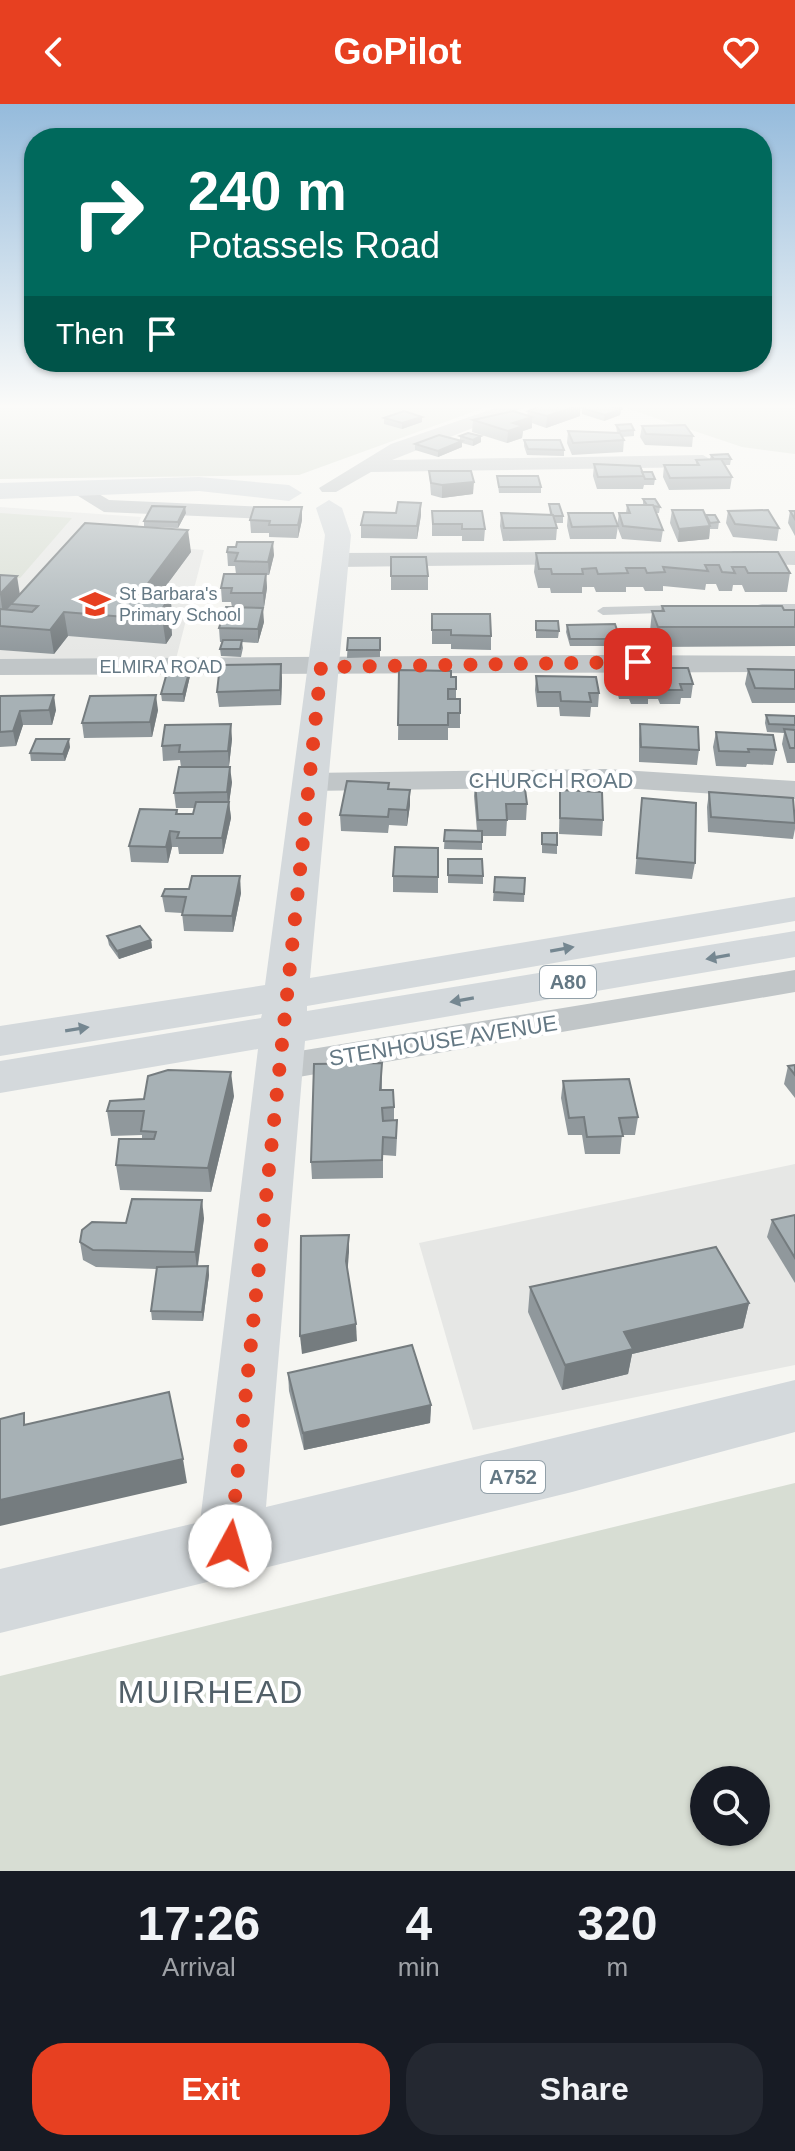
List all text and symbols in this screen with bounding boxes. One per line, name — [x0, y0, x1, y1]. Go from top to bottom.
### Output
icon: back — [32, 30, 76, 74]
icon: heart — [719, 30, 763, 74]
text: GoPilot — [334, 31, 462, 72]
text: 240 m — [188, 159, 347, 222]
icon: right — [56, 160, 160, 264]
text: Potassels Road — [188, 225, 440, 266]
icon: arrive — [140, 312, 184, 356]
text: Then — [56, 317, 124, 350]
place label: St Barbara's Primary School — [119, 584, 241, 625]
school or university icon: St Barbara's Primary School — [78, 587, 112, 621]
pin — [604, 628, 672, 696]
icon: arrive — [616, 640, 660, 684]
street label: ELMIRA ROAD — [99, 657, 223, 677]
street label: CHURCH ROAD — [469, 768, 634, 793]
one-way arrow — [549, 942, 574, 955]
one-way arrow — [705, 951, 730, 964]
road number: A80 — [540, 966, 596, 998]
one-way arrow — [449, 995, 474, 1007]
street label: STENHOUSE AVENUE — [327, 1010, 559, 1071]
one-way arrow — [65, 1022, 90, 1035]
road number: A752 — [481, 1461, 545, 1493]
position arrow — [188, 1504, 272, 1588]
district label: MUIRHEAD — [118, 1674, 304, 1710]
map controls — [690, 1766, 770, 1846]
button: search — [690, 1766, 770, 1846]
text: 17:26 — [138, 1897, 260, 1950]
text: 4 — [405, 1897, 432, 1950]
text: 320 — [577, 1897, 657, 1950]
text: Arrival — [162, 1952, 236, 1982]
text: min — [398, 1952, 440, 1982]
text: m — [607, 1952, 628, 1982]
button: Exit — [32, 2043, 390, 2135]
button: Share — [406, 2043, 763, 2135]

